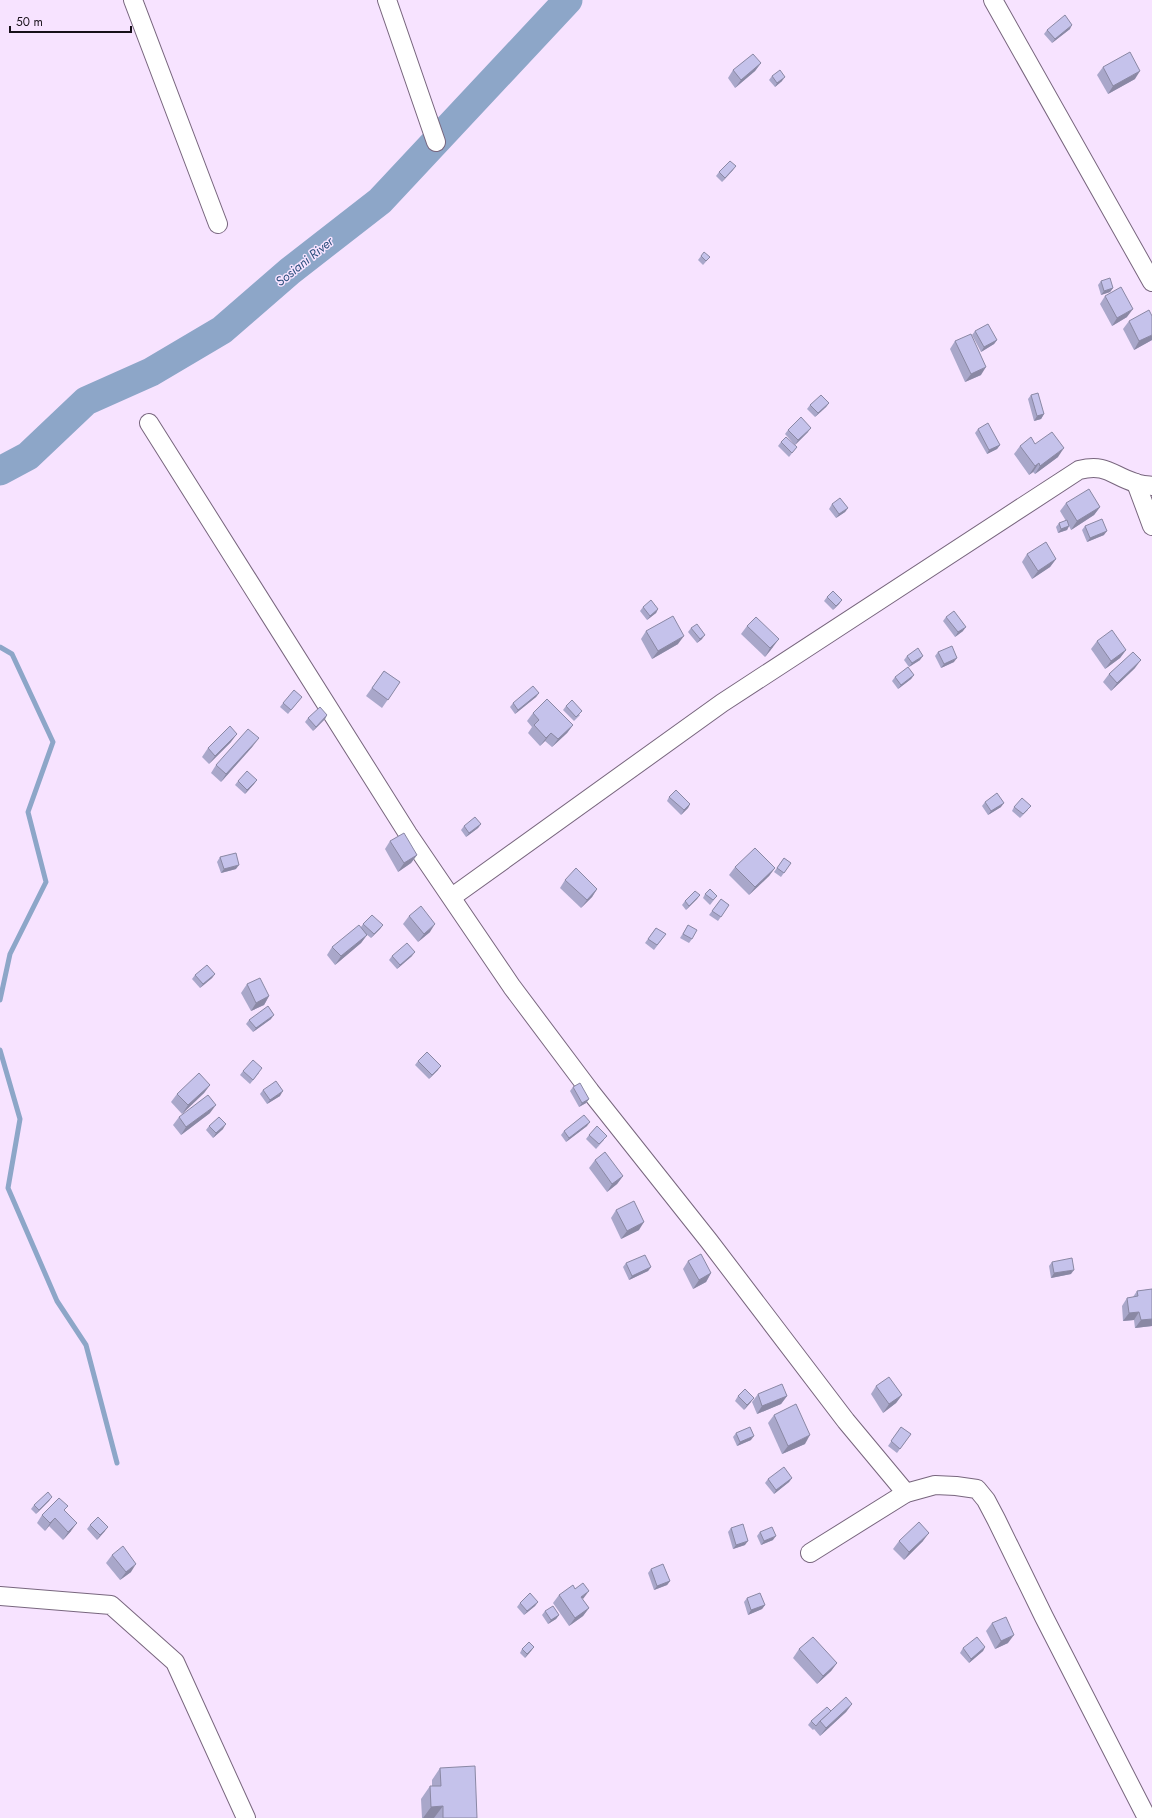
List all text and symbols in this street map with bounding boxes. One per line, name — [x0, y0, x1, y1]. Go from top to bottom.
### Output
scale bar — [10, 8, 131, 34]
text: 50 m — [16, 13, 43, 31]
water label: Sosiani River — [271, 232, 338, 291]

